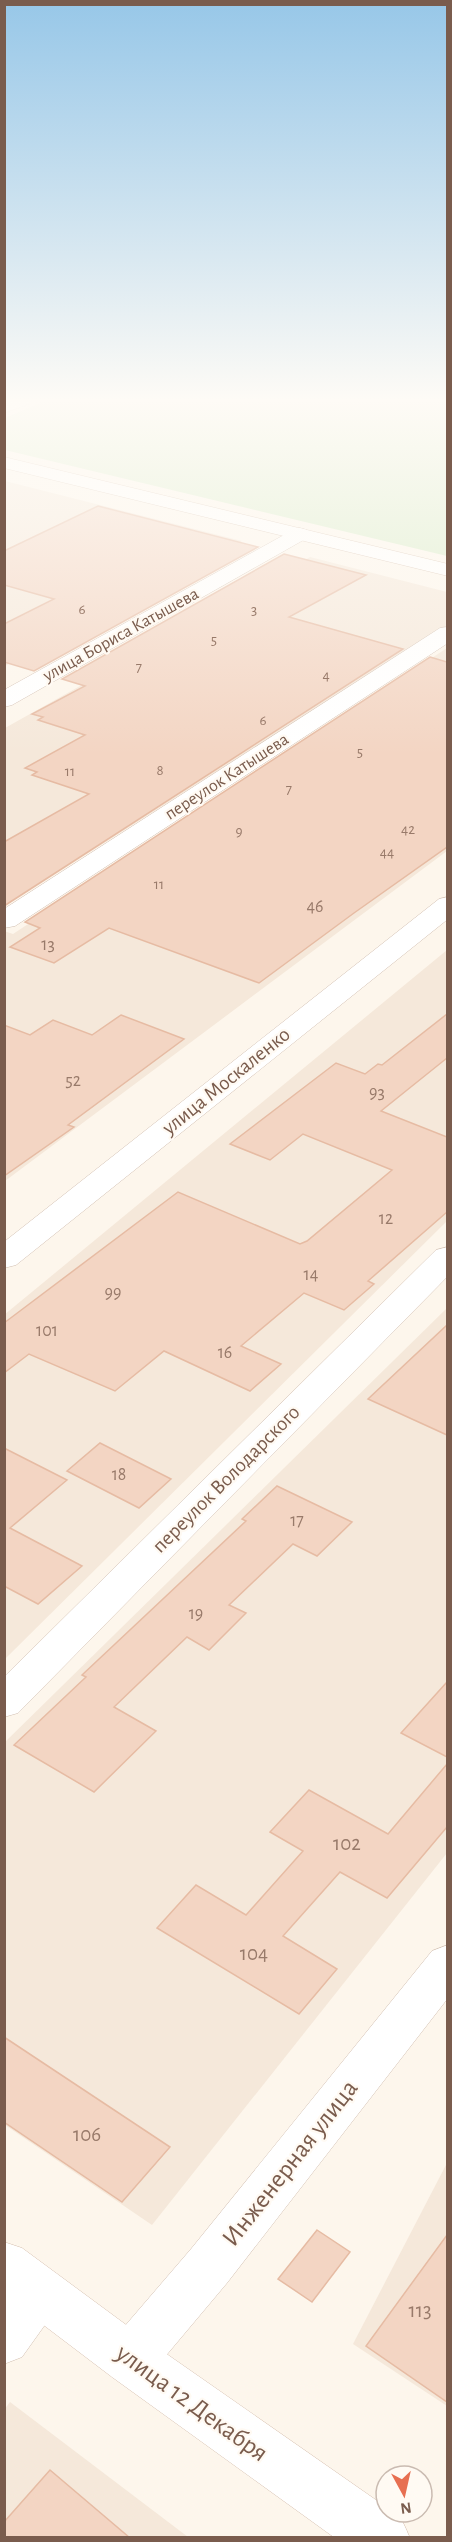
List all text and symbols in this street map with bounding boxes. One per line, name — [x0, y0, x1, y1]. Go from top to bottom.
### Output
street label: улица Бориса Катышева — [39, 585, 202, 686]
house number: 6 — [78, 602, 86, 617]
house number: 3 — [251, 603, 257, 618]
house number: 5 — [211, 633, 217, 648]
house number: 7 — [136, 660, 142, 675]
house number: 4 — [322, 668, 330, 683]
house number: 6 — [259, 713, 267, 728]
street label: переулок Катышева — [162, 730, 292, 824]
house number: 5 — [357, 745, 363, 760]
house number: 8 — [156, 763, 164, 778]
house number: 11 — [65, 764, 75, 779]
house number: 7 — [286, 782, 292, 797]
house number: 42 — [401, 822, 415, 837]
house number: 9 — [235, 824, 243, 839]
house number: 44 — [380, 845, 394, 860]
house number: 11 — [154, 877, 164, 892]
house number: 46 — [306, 898, 324, 916]
house number: 13 — [41, 936, 55, 954]
street label: улица Москаленко — [157, 1023, 294, 1139]
house number: 52 — [65, 1072, 81, 1090]
house number: 93 — [369, 1084, 385, 1102]
house number: 12 — [379, 1210, 393, 1228]
house number: 14 — [304, 1266, 319, 1284]
house number: 99 — [105, 1284, 121, 1302]
house number: 101 — [36, 1322, 58, 1340]
house number: 16 — [218, 1344, 232, 1362]
street label: переулок Володарского — [148, 1401, 304, 1557]
house number: 18 — [112, 1466, 126, 1484]
house number: 17 — [290, 1512, 304, 1530]
house number: 19 — [189, 1605, 203, 1623]
house number: 102 — [333, 1833, 361, 1854]
house number: 104 — [240, 1943, 268, 1964]
street label: Инженерная улица — [217, 2075, 363, 2251]
house number: 106 — [73, 2124, 101, 2145]
house number: 113 — [408, 2300, 432, 2321]
street label: улица 12 Декабря — [110, 2339, 273, 2467]
north arrow — [374, 2464, 434, 2524]
text: N — [399, 2499, 413, 2517]

